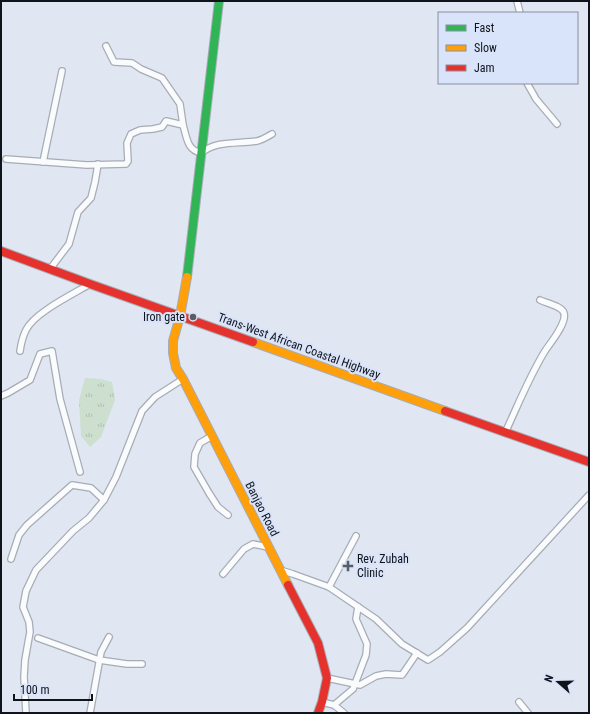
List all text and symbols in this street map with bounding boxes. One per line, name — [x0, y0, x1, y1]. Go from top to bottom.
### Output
legend — [438, 12, 578, 84]
text: Fast — [474, 21, 495, 35]
text: Slow — [474, 41, 497, 55]
text: Jam — [474, 61, 495, 75]
place label: Iron gate — [143, 310, 185, 324]
street label: Trans-West African Coastal Highway — [216, 310, 382, 382]
marker: Iron gate — [188, 312, 198, 322]
street label: Banjao Road — [242, 479, 282, 539]
place label: Rev. Zubah Clinic — [357, 552, 409, 580]
marker: Rev. Zubah Clinic — [342, 560, 354, 572]
north arrow — [538, 662, 578, 702]
text: N — [542, 673, 556, 684]
scale bar — [14, 676, 92, 702]
text: 100 m — [20, 683, 50, 697]

